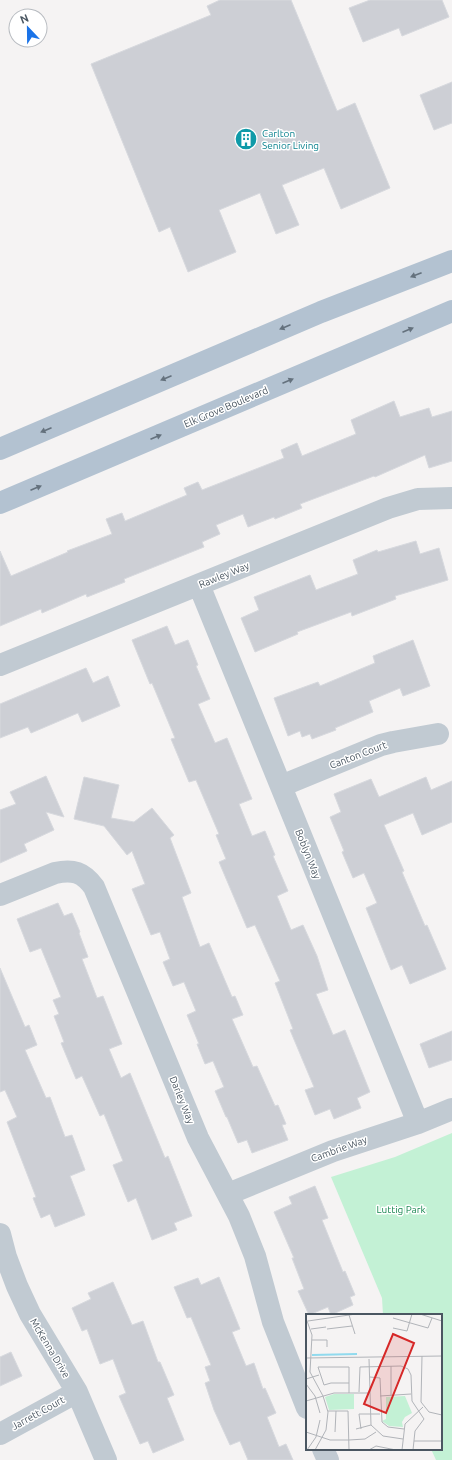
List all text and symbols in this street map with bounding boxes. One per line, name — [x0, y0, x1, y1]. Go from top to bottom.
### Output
north arrow — [8, 8, 48, 48]
text: N — [18, 12, 30, 26]
building icon: Carlton Senior Living — [233, 126, 259, 152]
place label: Carlton Senior Living — [262, 128, 319, 151]
one-way arrow — [409, 272, 421, 278]
one-way arrow — [280, 324, 291, 330]
one-way arrow — [402, 327, 413, 333]
one-way arrow — [159, 376, 171, 382]
one-way arrow — [282, 377, 294, 384]
street label: Elk Grove Boulevard — [182, 384, 270, 430]
one-way arrow — [40, 427, 52, 433]
one-way arrow — [150, 434, 161, 440]
one-way arrow — [30, 485, 41, 491]
street label: Rawley Way — [197, 560, 251, 590]
street label: Canton Court — [328, 739, 388, 771]
street label: Boblyn Way — [293, 828, 323, 881]
street label: Darley Way — [167, 1075, 197, 1126]
street label: Cambrie Way — [309, 1134, 369, 1164]
park label: Luttig Park — [377, 1204, 426, 1215]
inset map — [306, 1314, 442, 1450]
street label: McKenna Drive — [28, 1316, 72, 1380]
street label: Jarrett Court — [10, 1394, 66, 1432]

